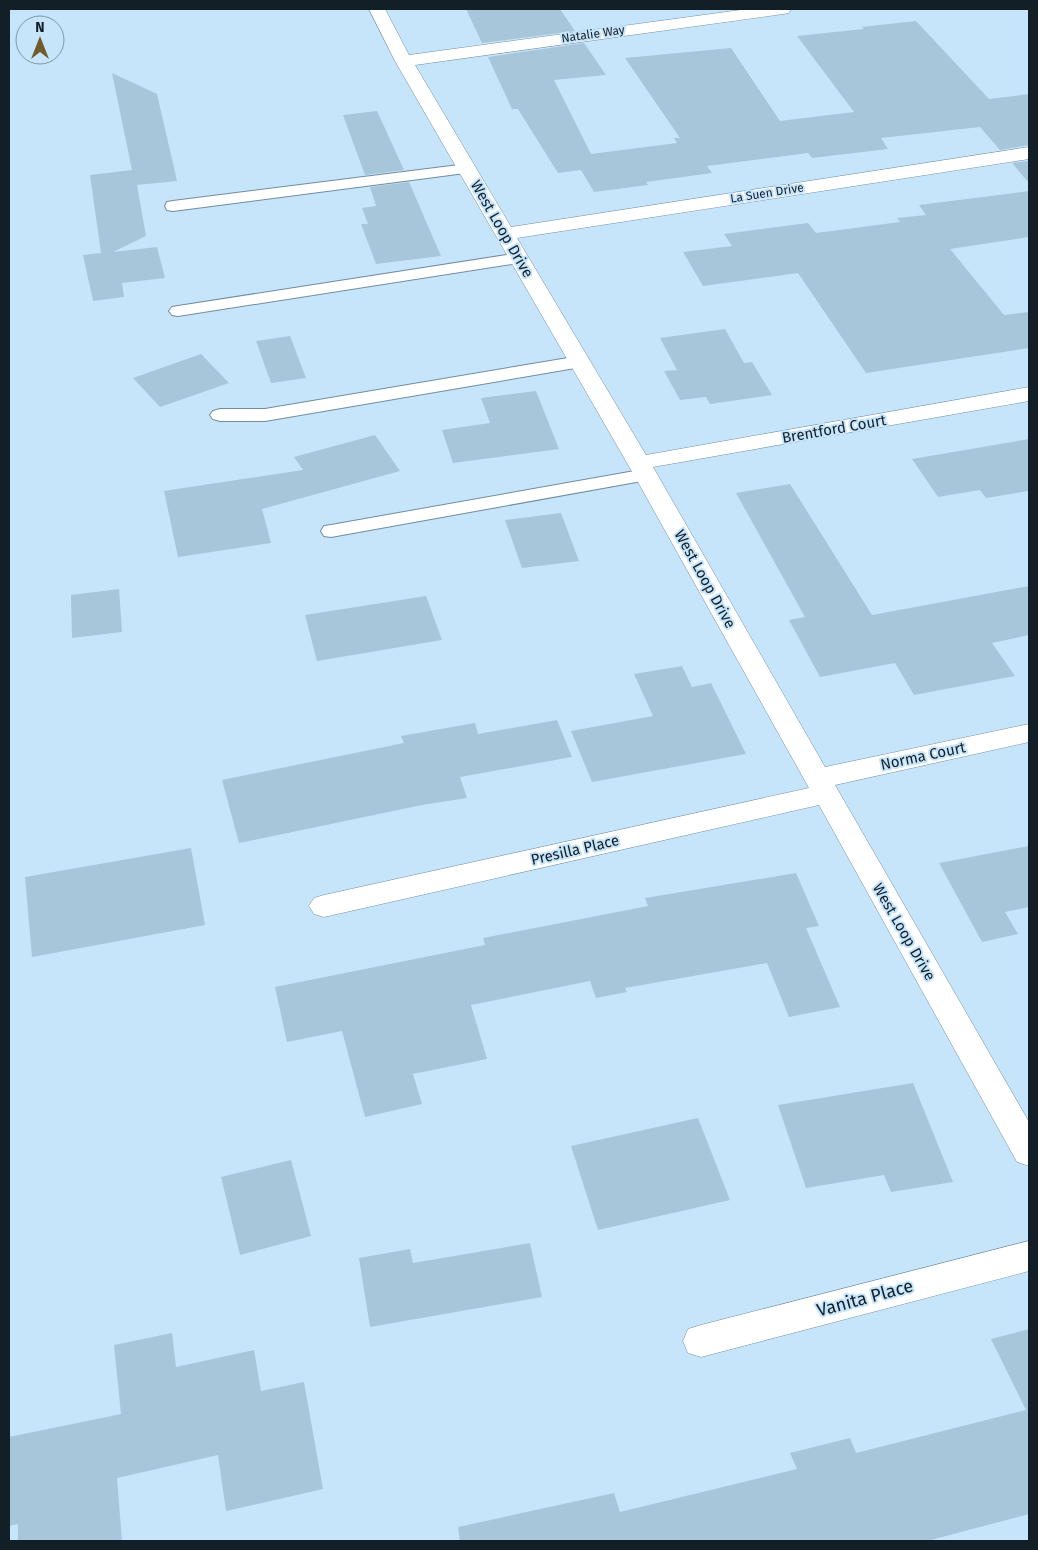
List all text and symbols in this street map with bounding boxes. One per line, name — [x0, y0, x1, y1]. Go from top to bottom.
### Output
north arrow — [15, 15, 65, 65]
text: N — [35, 19, 45, 36]
street label: Natalie Way — [560, 23, 626, 45]
street label: West Loop Drive — [467, 177, 537, 281]
street label: La Suen Drive — [729, 180, 805, 206]
street label: Brentford Court — [780, 411, 888, 447]
street label: West Loop Drive — [671, 527, 739, 631]
street label: Norma Court — [879, 738, 968, 774]
street label: Presilla Place — [529, 831, 621, 869]
street label: West Loop Drive — [869, 880, 939, 984]
street label: Vanita Place — [814, 1275, 916, 1321]

